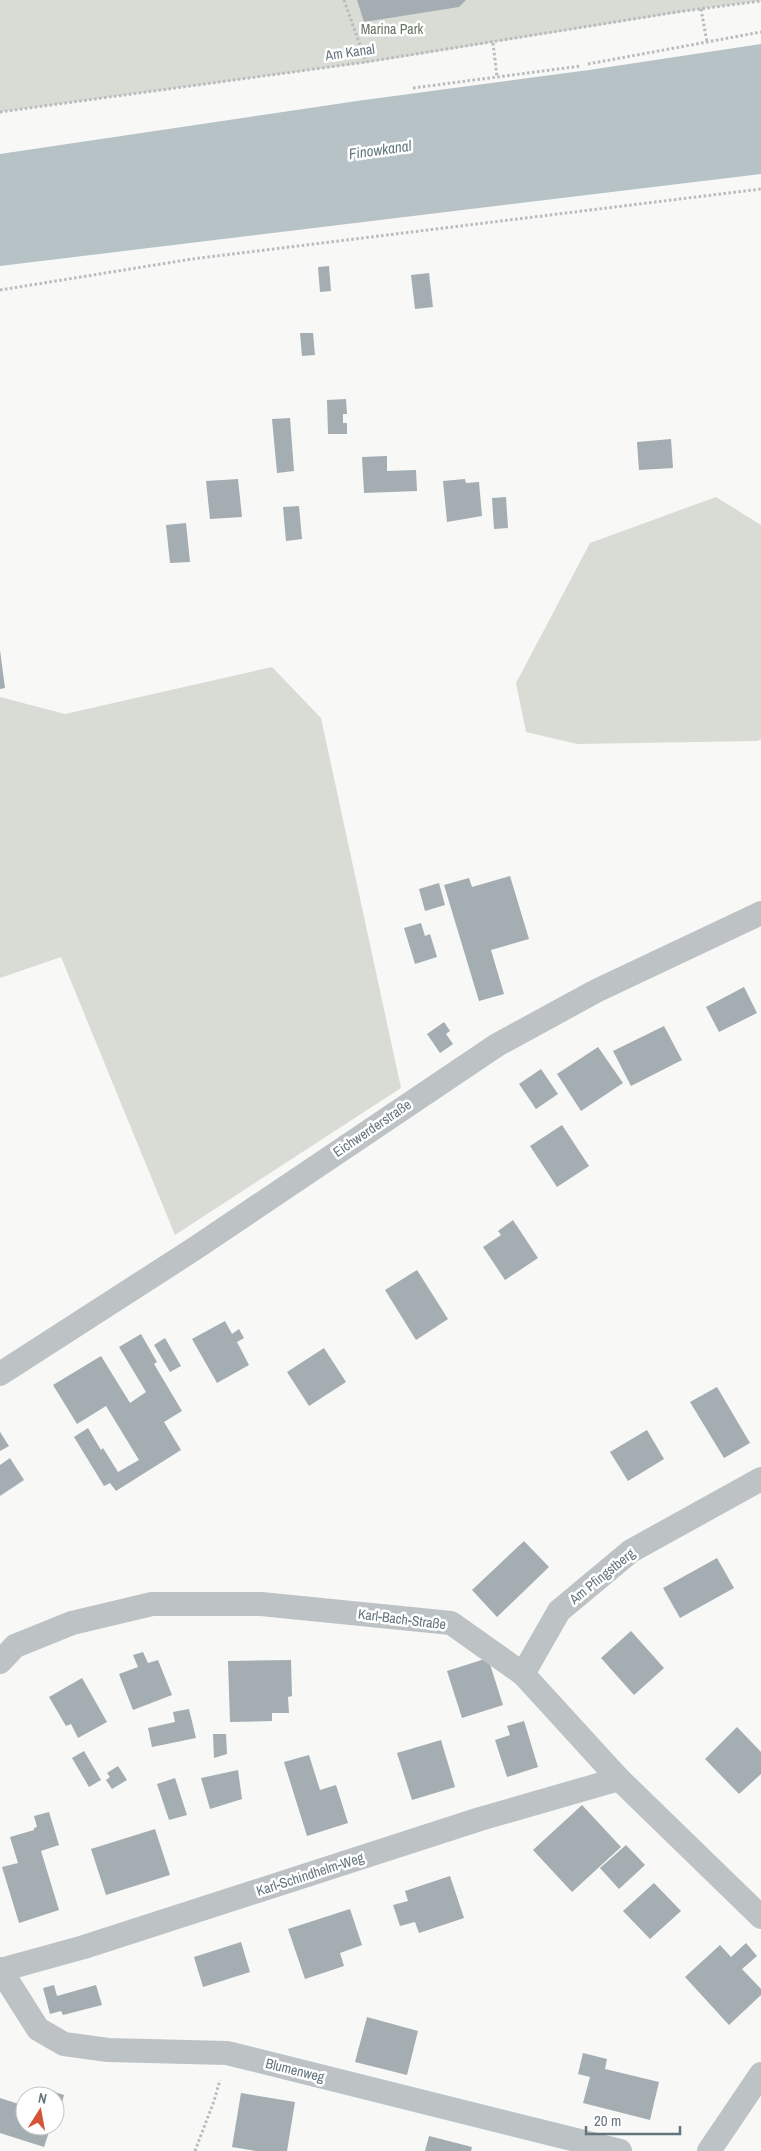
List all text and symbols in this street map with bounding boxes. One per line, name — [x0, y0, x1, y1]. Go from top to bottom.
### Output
park label: Marina Park — [361, 20, 424, 38]
street label: Am Kanal — [323, 40, 376, 65]
water label: Finowkanal — [347, 135, 413, 164]
street label: Eichwerderstraße — [329, 1095, 415, 1161]
street label: Am Pfingstberg — [565, 1544, 639, 1609]
street label: Karl-Bach-Straße — [357, 1605, 447, 1633]
street label: Karl-Schindhelm-Weg — [254, 1848, 367, 1900]
street label: Blumenweg — [264, 2054, 327, 2086]
north arrow — [15, 2086, 65, 2136]
text: N — [37, 2089, 48, 2108]
scale bar — [586, 2104, 680, 2136]
text: 20 m — [594, 2110, 621, 2131]

